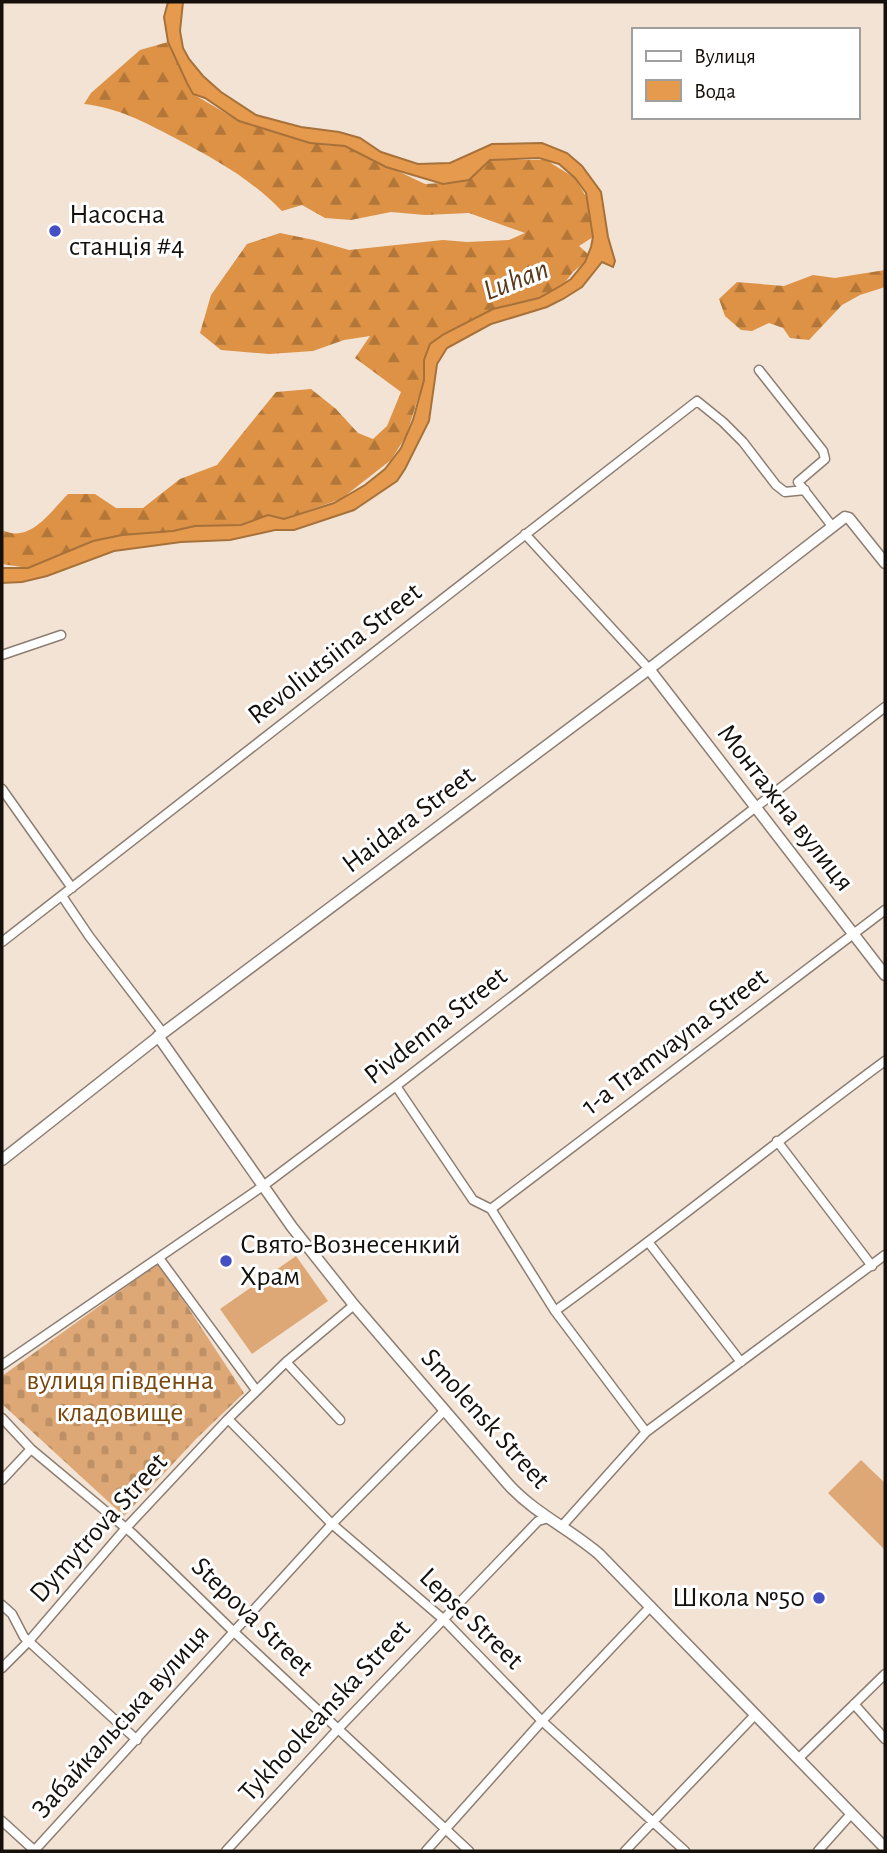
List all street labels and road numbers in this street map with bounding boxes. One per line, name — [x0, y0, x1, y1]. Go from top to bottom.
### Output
street label: Revoliutsiina Street — [243, 578, 427, 730]
street label: Монтажна вулиця — [711, 719, 859, 897]
street label: Haidara Street — [338, 761, 480, 879]
street label: Pivdenna Street — [360, 962, 513, 1090]
street label: 1-a Tramvayna Street — [577, 963, 773, 1121]
street label: Smolensk Street — [415, 1344, 555, 1494]
street label: Dymytrova Street — [25, 1448, 173, 1608]
street label: Stepova Street — [186, 1552, 318, 1682]
street label: Lepse Street — [414, 1563, 528, 1675]
street label: Tykhookeanska Street — [234, 1615, 416, 1807]
street label: Забайкальська вулиця — [27, 1620, 215, 1824]

